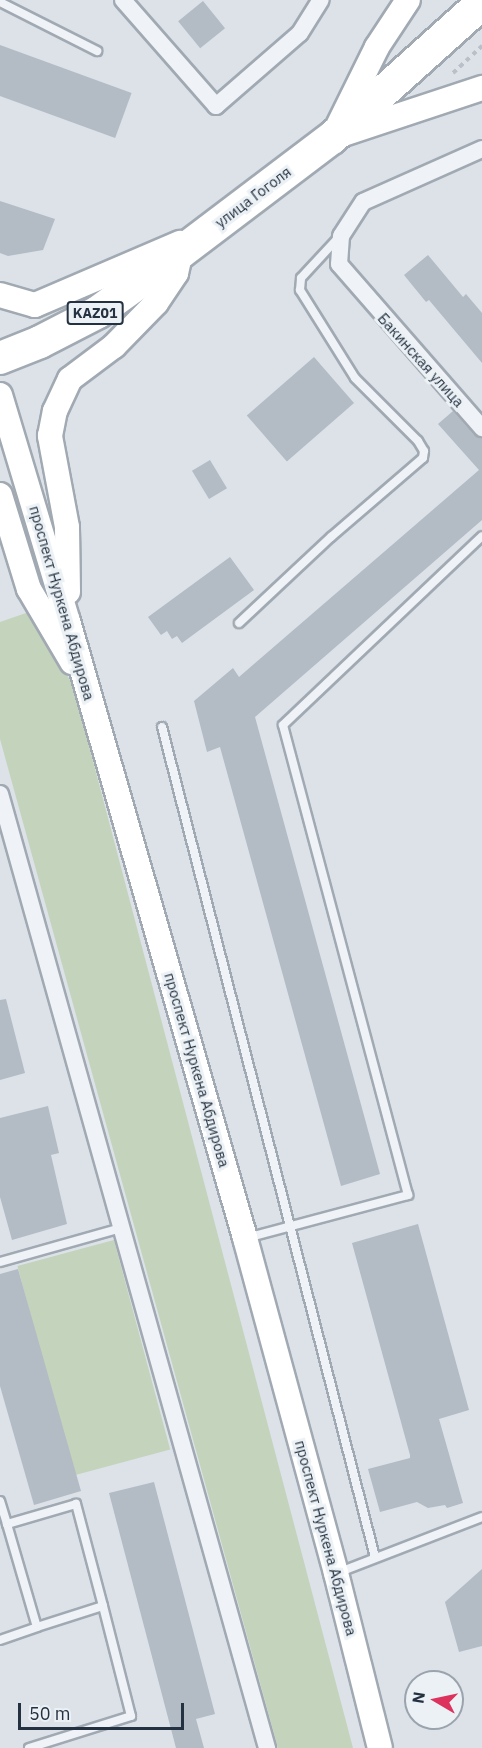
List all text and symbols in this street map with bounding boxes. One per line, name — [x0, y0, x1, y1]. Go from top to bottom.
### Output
street label: улица Гоголя — [211, 163, 295, 231]
road number: KАZ01 — [66, 302, 124, 324]
street label: Бакинская улица — [374, 309, 468, 411]
street label: проспект Нуркена Абдирова — [26, 504, 98, 702]
street label: проспект Нуркена Абдирова — [161, 971, 233, 1169]
street label: проспект Нуркена Абдирова — [291, 1438, 361, 1638]
north arrow — [404, 1670, 464, 1730]
text: N — [407, 1690, 429, 1705]
scale bar — [21, 1691, 188, 1729]
text: 50 m — [29, 1702, 71, 1725]

